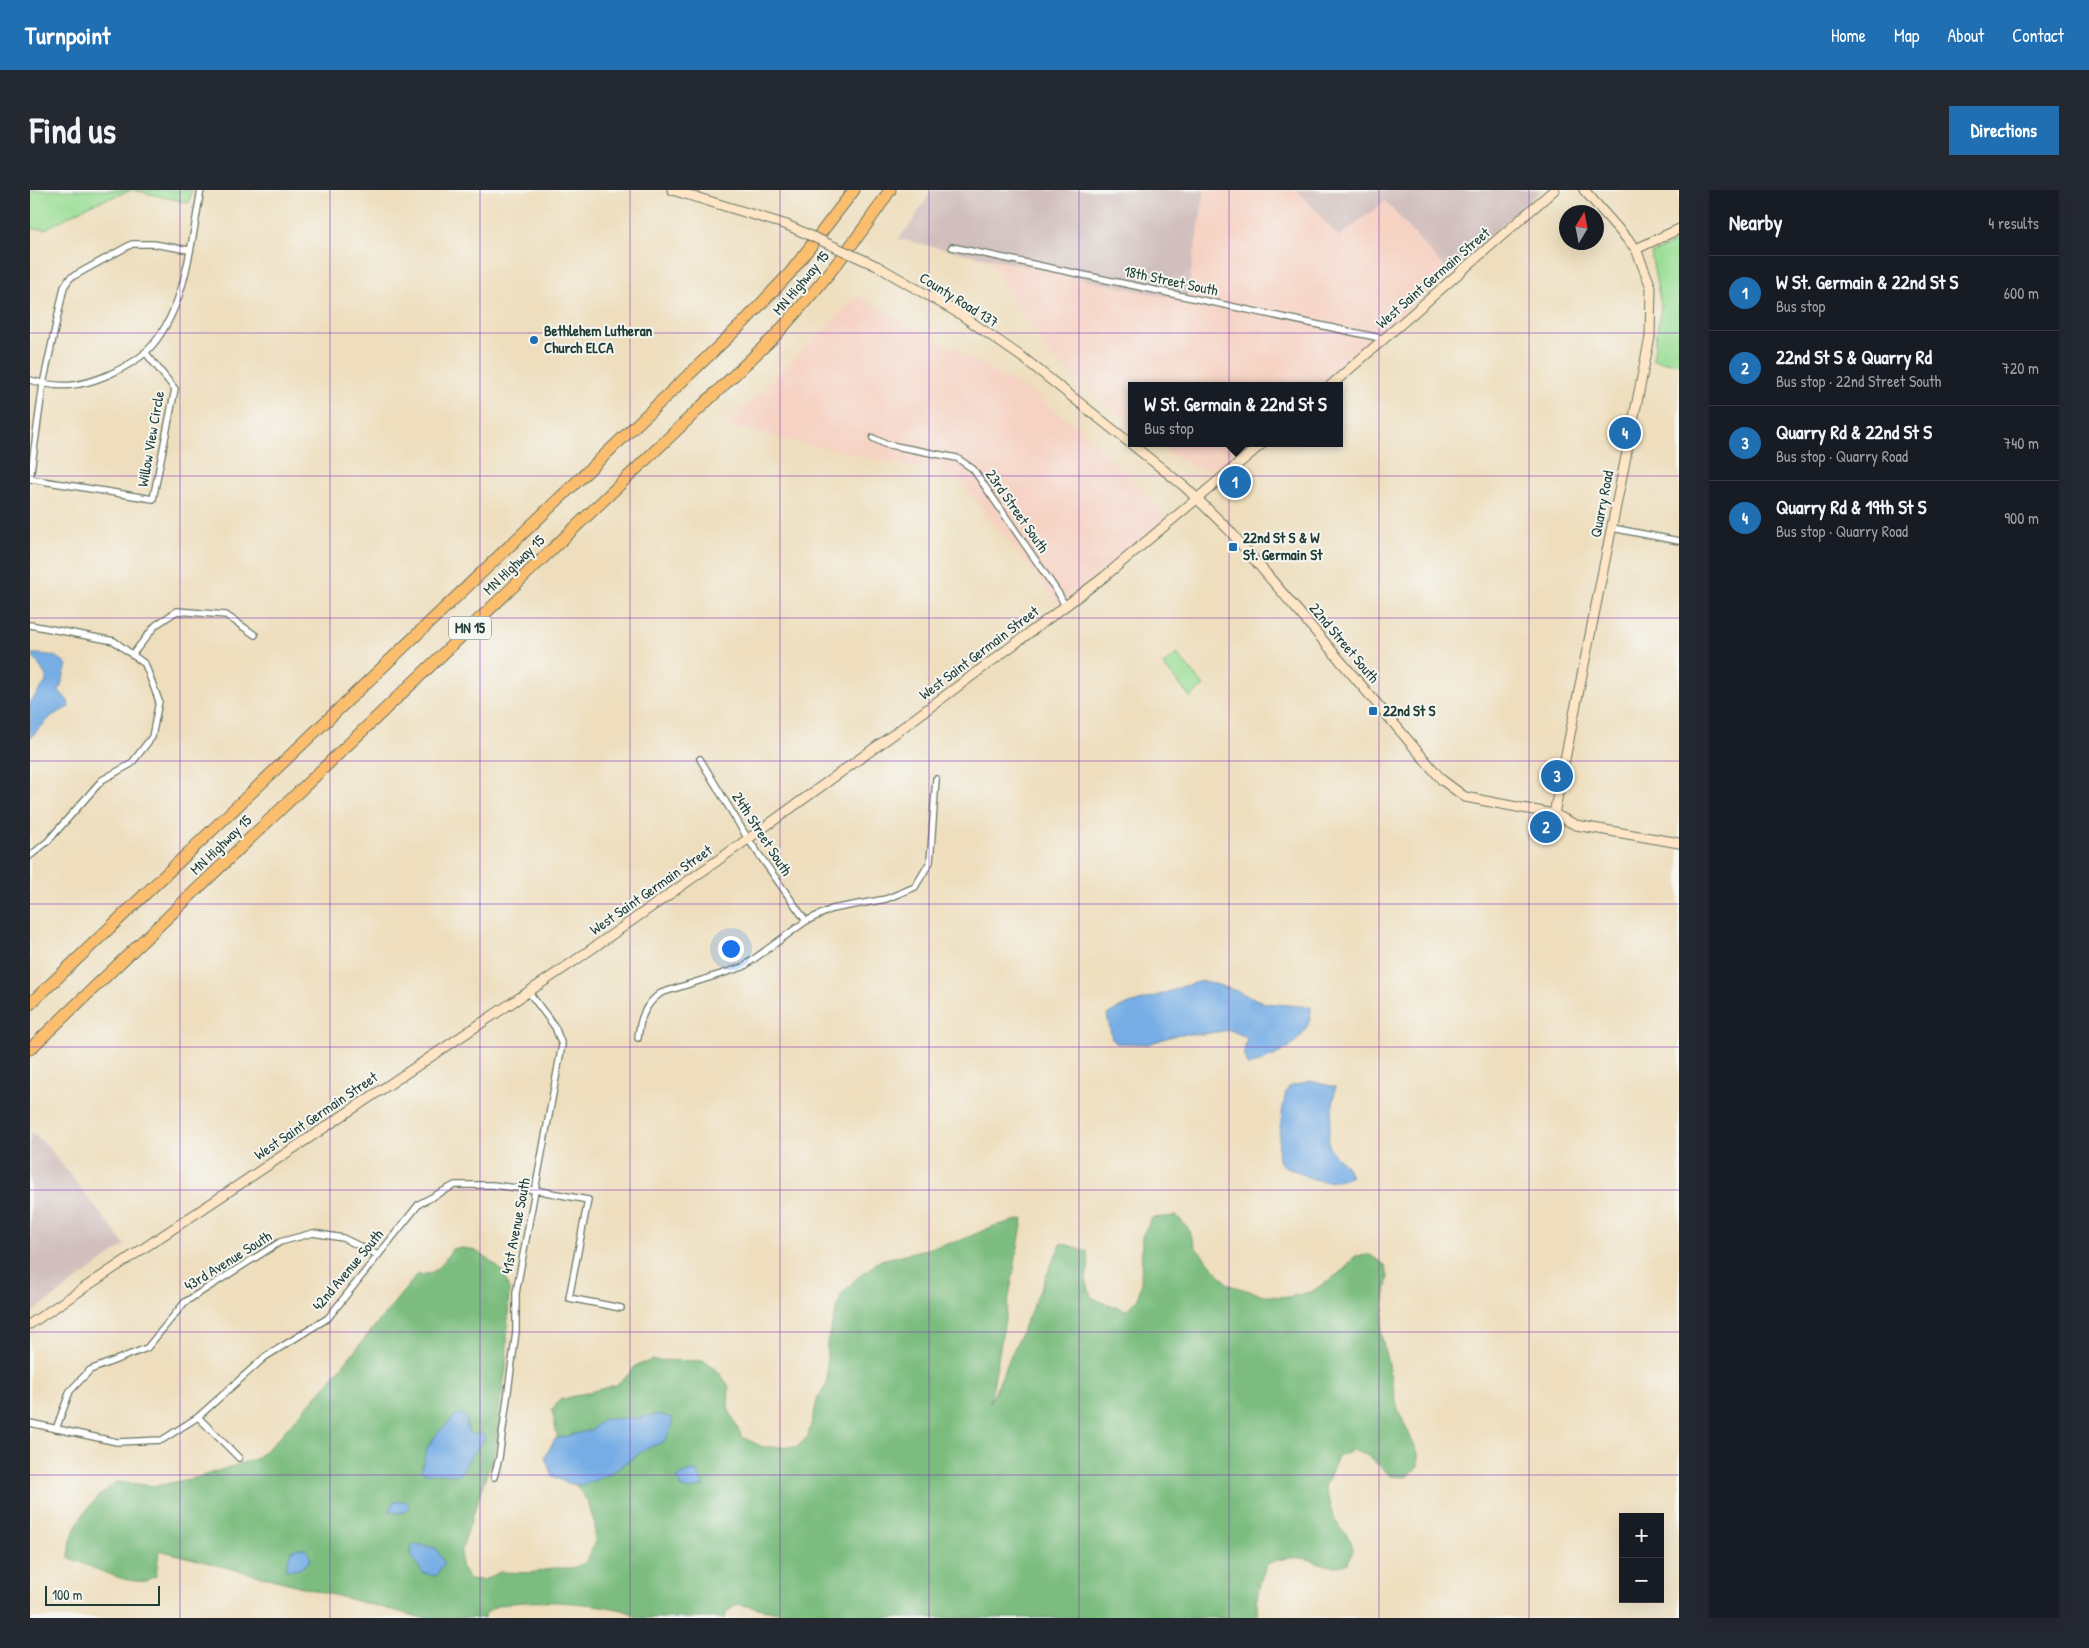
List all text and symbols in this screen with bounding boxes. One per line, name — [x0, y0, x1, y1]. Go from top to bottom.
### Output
text: Turnpoint — [25, 19, 110, 51]
text: Home — [1831, 23, 1866, 48]
text: Map — [1894, 23, 1919, 48]
text: About — [1947, 23, 1984, 48]
text: Contact — [2012, 23, 2064, 48]
button: Directions — [1949, 106, 2059, 155]
text: Find us — [30, 107, 116, 154]
north arrow — [1559, 205, 1604, 250]
text: Nearby — [1729, 208, 1782, 237]
text: 4 results — [1988, 212, 2039, 234]
street label: West Saint Germain Street — [1371, 222, 1495, 333]
street label: MN Highway 15 — [767, 246, 834, 319]
street label: 18th Street South — [1122, 260, 1220, 301]
street label: County Road 137 — [916, 267, 1003, 332]
text: W St. Germain & 22nd St S — [1776, 269, 1958, 295]
text: 1 — [1742, 282, 1748, 304]
text: 600 m — [2004, 282, 2039, 304]
text: Bus stop — [1776, 295, 1825, 317]
place label: Bethlehem Lutheran Church ELCA — [544, 320, 653, 358]
marker: Bethlehem Lutheran Church ELCA — [528, 334, 540, 346]
text: 22nd St S & Quarry Rd — [1776, 344, 1932, 370]
text: 2 — [1741, 357, 1749, 379]
text: 720 m — [2002, 357, 2039, 379]
text: Bus stop · 22nd Street South — [1776, 370, 1941, 392]
popup — [1128, 382, 1343, 447]
street label: Willow View Circle — [132, 389, 169, 488]
text: W St. Germain & 22nd St S — [1144, 391, 1327, 417]
pin: 4 — [1609, 414, 1641, 452]
text: Bus stop — [1144, 417, 1194, 439]
text: Quarry Rd & 22nd St S — [1776, 419, 1932, 445]
text: 3 — [1741, 432, 1749, 454]
text: 740 m — [2003, 432, 2039, 454]
text: Bus stop · Quarry Road — [1776, 445, 1908, 467]
pin: 1 — [1219, 463, 1251, 501]
street label: 23rd Street South — [981, 465, 1054, 557]
street label: Quarry Road — [1585, 469, 1618, 539]
text: Quarry Rd & 19th St S — [1776, 494, 1926, 520]
text: 4 — [1742, 507, 1748, 529]
text: 900 m — [2004, 507, 2039, 529]
text: Bus stop · Quarry Road — [1776, 520, 1908, 542]
place label: 22nd St S & W St. Germain St — [1243, 527, 1323, 565]
street label: MN Highway 15 — [478, 530, 550, 599]
marker: 22nd St S & W St. Germain St — [1227, 541, 1239, 553]
street label: 22nd Street South — [1305, 598, 1384, 687]
street label: West Saint Germain Street — [915, 600, 1043, 705]
road number: MN 15 — [449, 616, 491, 639]
place label: 22nd St S — [1383, 700, 1436, 721]
marker: 22nd St S — [1367, 705, 1379, 717]
pin: 3 — [1541, 757, 1573, 795]
street label: 24th Street South — [727, 788, 797, 880]
pin: 2 — [1530, 808, 1562, 846]
street label: MN Highway 15 — [185, 810, 257, 879]
street label: West Saint Germain Street — [585, 839, 717, 940]
your location — [718, 936, 744, 962]
street label: West Saint Germain Street — [250, 1066, 382, 1165]
street label: 41st Avenue South — [496, 1176, 535, 1276]
street label: 42nd Avenue South — [307, 1224, 388, 1315]
street label: 43rd Avenue South — [180, 1225, 275, 1296]
map controls — [1619, 1513, 1664, 1603]
button: + — [1619, 1513, 1664, 1558]
button: − — [1619, 1558, 1664, 1603]
scale bar — [45, 1583, 160, 1606]
text: 100 m — [52, 1585, 82, 1604]

